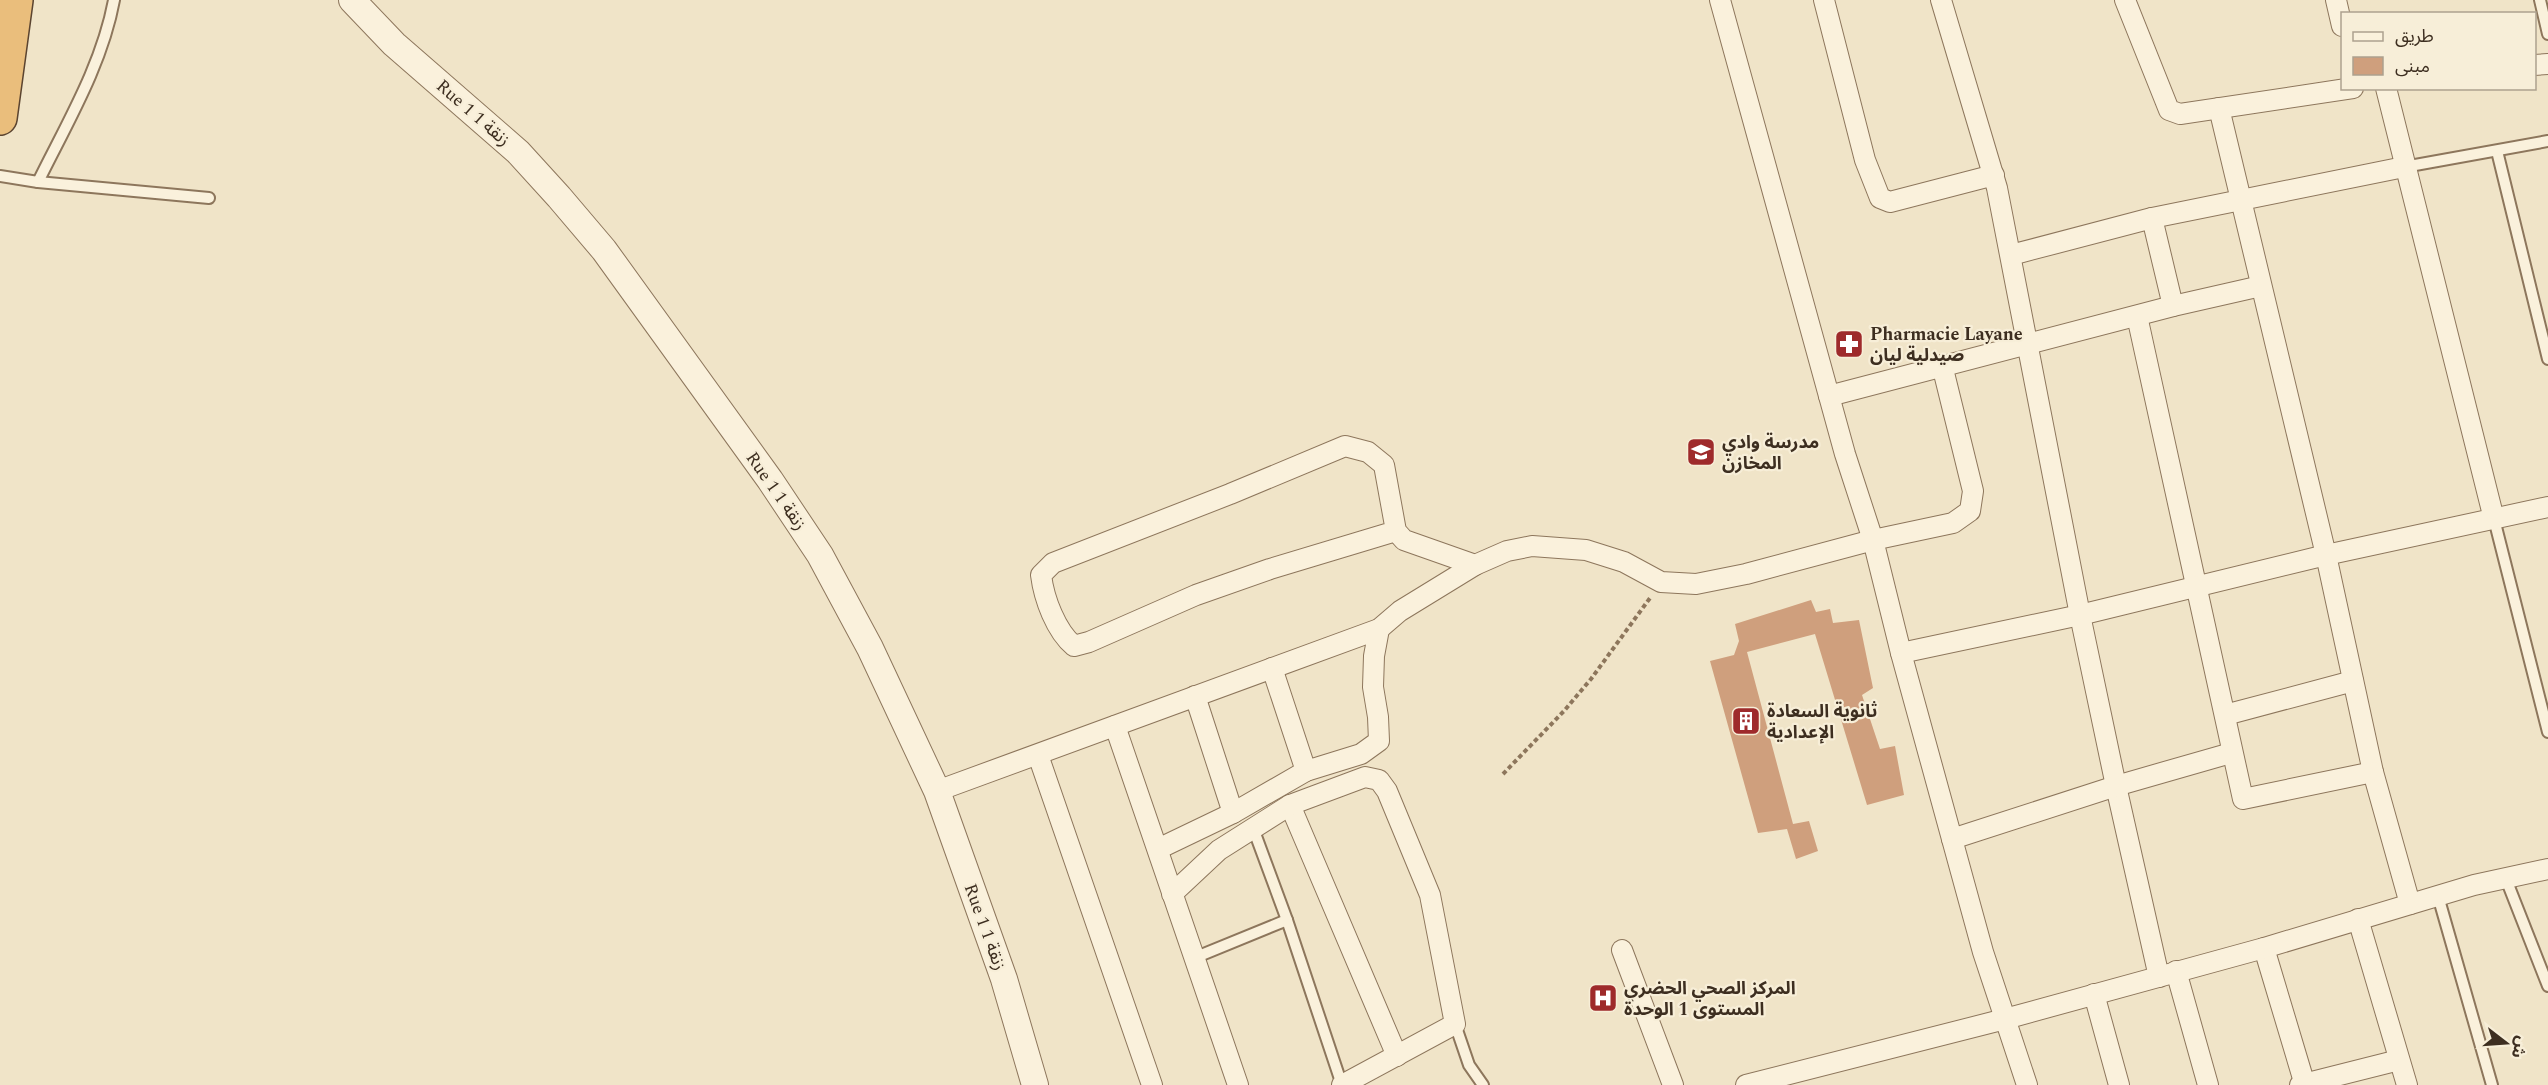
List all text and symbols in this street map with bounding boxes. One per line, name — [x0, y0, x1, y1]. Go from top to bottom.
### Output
legend — [2341, 12, 2536, 90]
text: طريق — [2395, 23, 2434, 50]
text: مبنى — [2395, 53, 2430, 80]
street label: Rue 1 زنقة 1 — [430, 73, 516, 153]
place label: Pharmacie Layane صيدلية ليان — [1870, 321, 2023, 369]
pharmacy icon: Pharmacie Layane صيدلية ليان — [1833, 328, 1865, 360]
place label: مدرسة وادي المخازن — [1722, 429, 1819, 477]
school or university icon: مدرسة وادي المخازن — [1685, 436, 1717, 468]
street label: Rue 1 زنقة 1 — [739, 446, 813, 536]
place label: ثانوية السعادة الإعدادية — [1767, 698, 1878, 746]
building icon: ثانوية السعادة الإعدادية — [1730, 705, 1762, 737]
street label: Rue 1 زنقة 1 — [957, 880, 1013, 974]
place label: المركز الصحي الحضري المستوى 1 الوحدة — [1624, 975, 1796, 1023]
hospital icon: المركز الصحي الحضري المستوى 1 الوحدة — [1587, 982, 1619, 1014]
north arrow — [2476, 1013, 2536, 1073]
text: ش — [2505, 1033, 2534, 1061]

